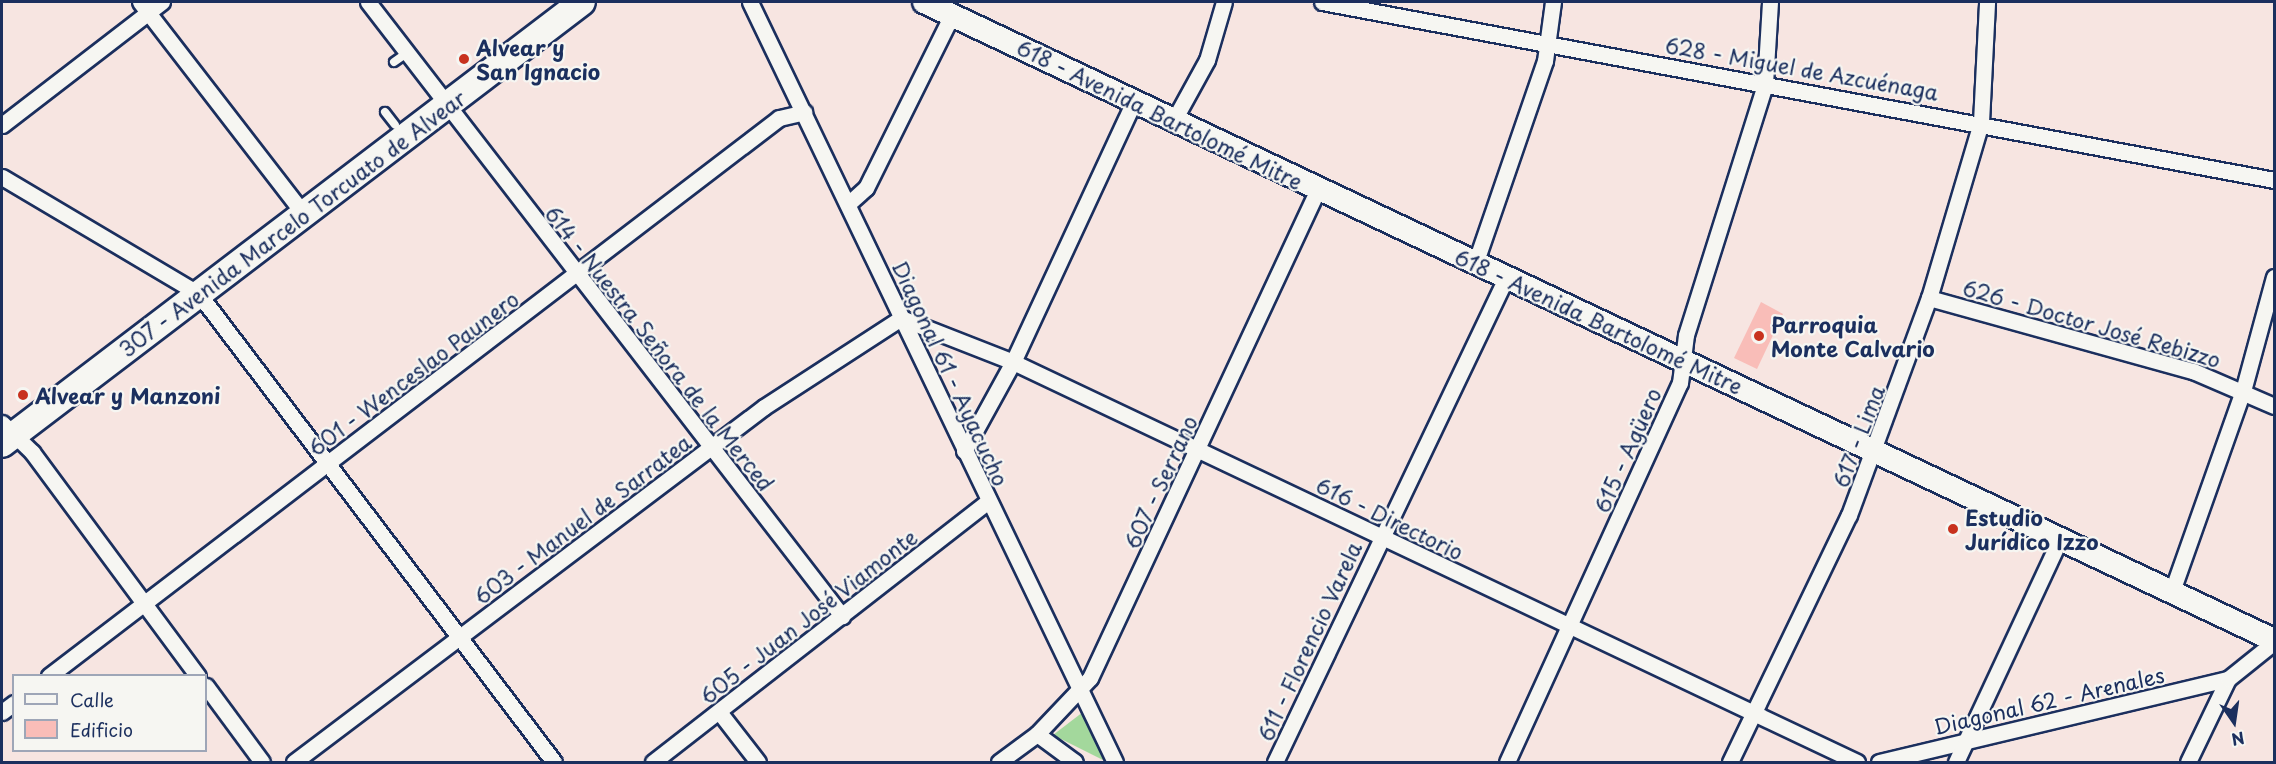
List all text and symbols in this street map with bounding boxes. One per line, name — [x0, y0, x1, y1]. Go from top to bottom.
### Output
street label: 628 - Miguel de Azcuénaga — [1662, 31, 1942, 105]
street label: 618 - Avenida Bartolomé Mitre — [1012, 33, 1308, 195]
place label: Alvear y San Ignacio — [476, 34, 600, 84]
marker: Alvear y San Ignacio — [457, 52, 471, 66]
street label: 307 - Avenida Marcelo Torcuato de Alvear — [114, 84, 470, 362]
street label: 614 - Nuestra Señora de la Merced — [540, 199, 780, 497]
street label: 618 - Avenida Bartolomé Mitre — [1450, 243, 1748, 399]
street label: Diagonal 61 - Ayacucho — [888, 257, 1014, 489]
street label: 626 - Doctor José Rebizzo — [1960, 274, 2224, 372]
street label: 601 - Wenceslao Paunero — [302, 285, 524, 461]
place label: Parroquia Monte Calvario — [1771, 311, 1935, 361]
marker: Parroquia Monte Calvario — [1752, 329, 1766, 343]
street label: 617 - Lima — [1827, 381, 1889, 491]
place label: Alvear y Manzoni — [35, 382, 221, 408]
street label: 615 - Agüero — [1588, 383, 1666, 517]
marker: Alvear y Manzoni — [16, 388, 30, 402]
street label: 607 - Serrano — [1118, 411, 1202, 553]
street label: 603 - Manuel de Sarratea — [467, 428, 697, 610]
street label: 616 - Directorio — [1312, 471, 1468, 565]
place label: Estudio Jurídico Izzo — [1965, 504, 2098, 554]
marker: Estudio Jurídico Izzo — [1946, 522, 1960, 536]
street label: 605 - Juan José Viamonte — [693, 523, 923, 709]
street label: 611 - Florencio Varela — [1252, 538, 1366, 744]
street label: Diagonal 62 - Arenales — [1931, 661, 2167, 739]
legend — [12, 674, 207, 752]
text: Calle — [70, 686, 114, 713]
north arrow — [2204, 692, 2264, 752]
text: Edificio — [70, 716, 133, 743]
text: N — [2229, 726, 2247, 753]

